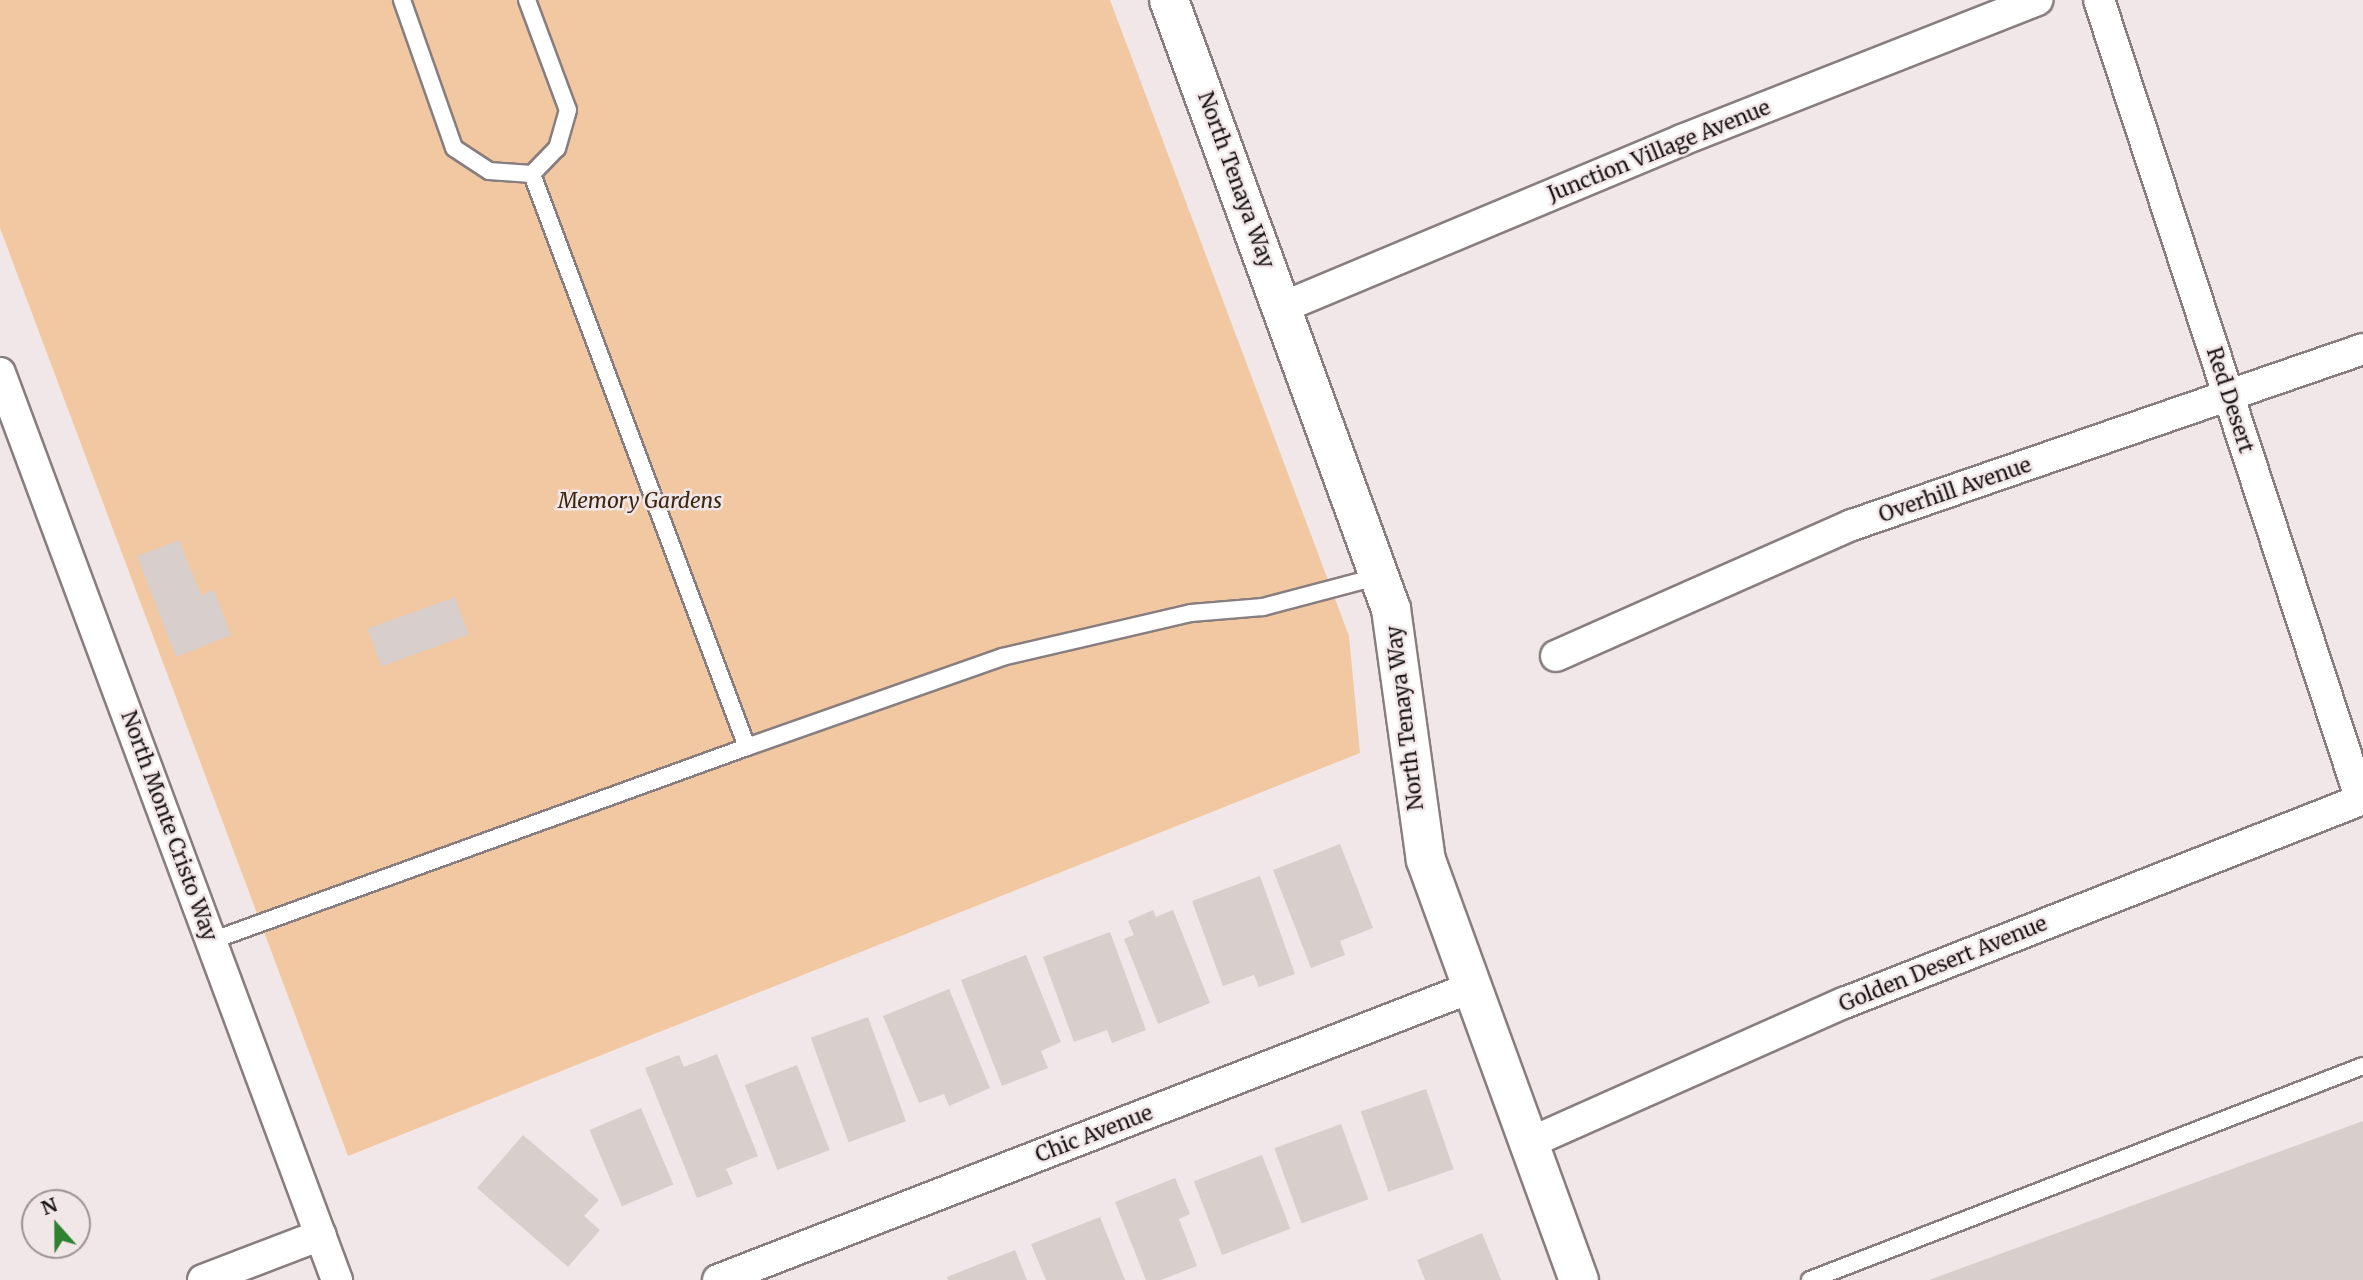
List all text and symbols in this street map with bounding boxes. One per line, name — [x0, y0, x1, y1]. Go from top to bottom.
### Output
street label: North Tenaya Way — [1192, 88, 1280, 272]
street label: Junction Village Avenue — [1544, 95, 1774, 207]
street label: Red Desert — [2201, 344, 2259, 456]
street label: Overhill Avenue — [1875, 452, 2035, 528]
park label: Memory Gardens — [558, 488, 722, 514]
street label: North Tenaya Way — [1381, 624, 1429, 812]
street label: North Monte Cristo Way — [116, 707, 222, 945]
street label: Golden Desert Avenue — [1835, 911, 2051, 1017]
street label: Chic Avenue — [1032, 1100, 1156, 1168]
north arrow — [21, 1189, 91, 1259]
text: N — [38, 1192, 60, 1220]

